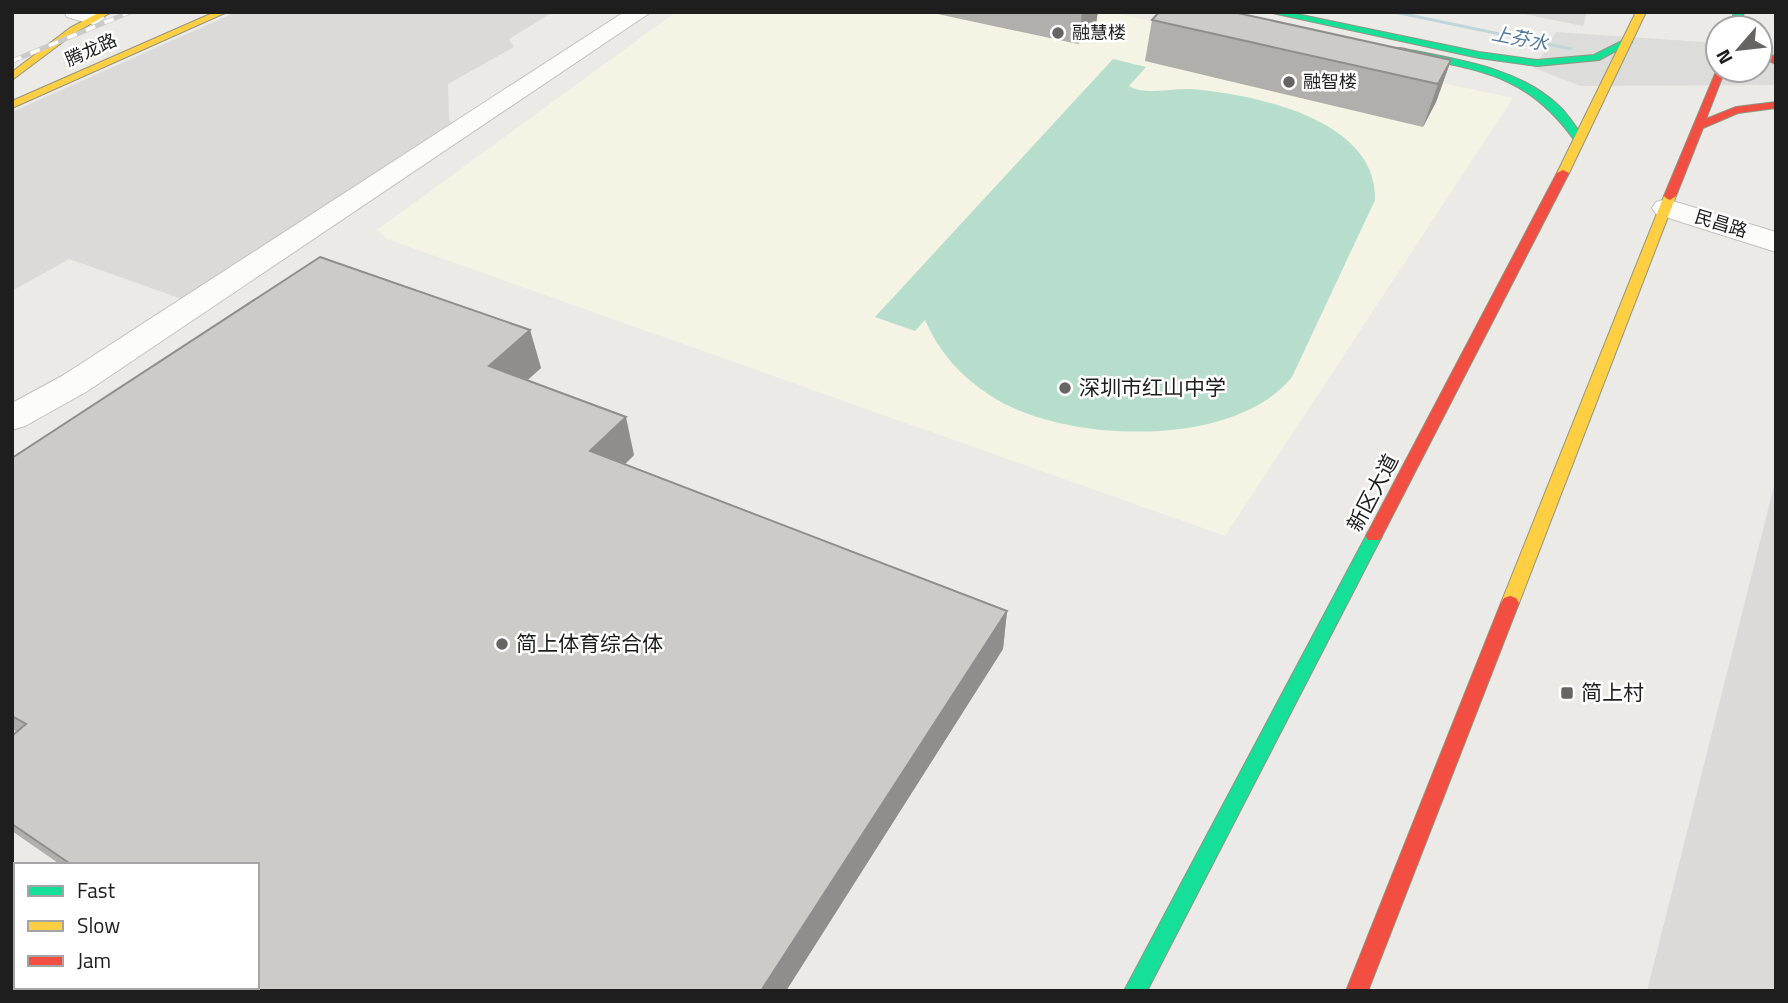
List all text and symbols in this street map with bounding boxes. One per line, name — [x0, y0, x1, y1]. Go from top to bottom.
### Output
north arrow — [1704, 14, 1774, 84]
water label: 上芬水 — [1489, 18, 1552, 57]
place label: 融慧楼 — [1072, 19, 1126, 46]
marker: 融慧楼 — [1050, 25, 1066, 41]
street label: 腾龙路 — [61, 26, 121, 73]
text: N — [1708, 45, 1739, 70]
place label: 融智楼 — [1303, 68, 1357, 95]
marker: 融智楼 — [1281, 74, 1297, 90]
street label: 民昌路 — [1691, 203, 1751, 244]
place label: 深圳市红山中学 — [1079, 371, 1226, 403]
marker: 深圳市红山中学 — [1057, 380, 1073, 396]
street label: 新区大道 — [1338, 448, 1406, 537]
place label: 简上体育综合体 — [516, 627, 663, 659]
marker: 简上体育综合体 — [494, 636, 510, 652]
place label: 简上村 — [1581, 676, 1644, 708]
marker: 简上村 — [1559, 685, 1575, 701]
legend — [14, 863, 259, 989]
text: Fast — [77, 874, 116, 906]
text: Slow — [77, 909, 120, 941]
text: Jam — [77, 944, 111, 976]

